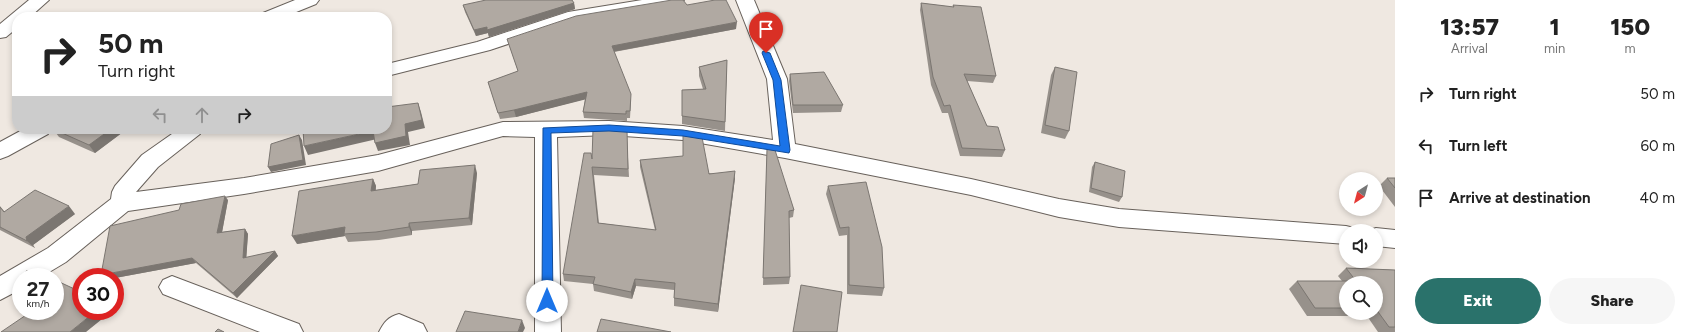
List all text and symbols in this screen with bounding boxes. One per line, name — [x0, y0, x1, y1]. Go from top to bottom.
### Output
pin — [749, 12, 783, 53]
text: 13:57 — [1440, 12, 1499, 41]
text: 1 — [1549, 12, 1560, 41]
text: 150 — [1610, 12, 1650, 41]
icon: arrive — [755, 18, 777, 40]
text: 50 m — [98, 26, 164, 60]
icon: right — [32, 28, 84, 80]
text: Arrival — [1451, 41, 1488, 56]
text: min — [1544, 41, 1565, 56]
text: m — [1625, 41, 1636, 56]
text: Turn right — [98, 60, 175, 82]
icon: right — [1415, 83, 1437, 105]
text: Turn right — [1449, 85, 1517, 103]
text: 50 m — [1640, 85, 1675, 103]
icon: left — [149, 104, 171, 126]
icon: ahead — [191, 104, 213, 126]
icon: right — [233, 104, 255, 126]
icon: left — [1415, 135, 1437, 157]
text: Turn left — [1449, 137, 1507, 155]
text: 60 m — [1640, 137, 1675, 155]
north arrow — [1339, 172, 1383, 216]
map controls — [1339, 172, 1383, 320]
icon: arrive — [1415, 187, 1437, 209]
text: Arrive at destination — [1449, 189, 1590, 207]
text: 40 m — [1640, 189, 1675, 207]
button: sound — [1339, 224, 1383, 268]
speed limit sign: 30 — [72, 268, 124, 320]
button: search — [1339, 276, 1383, 320]
text: 27 — [27, 277, 49, 301]
button: Exit — [1415, 278, 1541, 324]
button: Share — [1549, 278, 1675, 324]
position arrow — [526, 280, 568, 322]
text: km/h — [27, 297, 49, 310]

